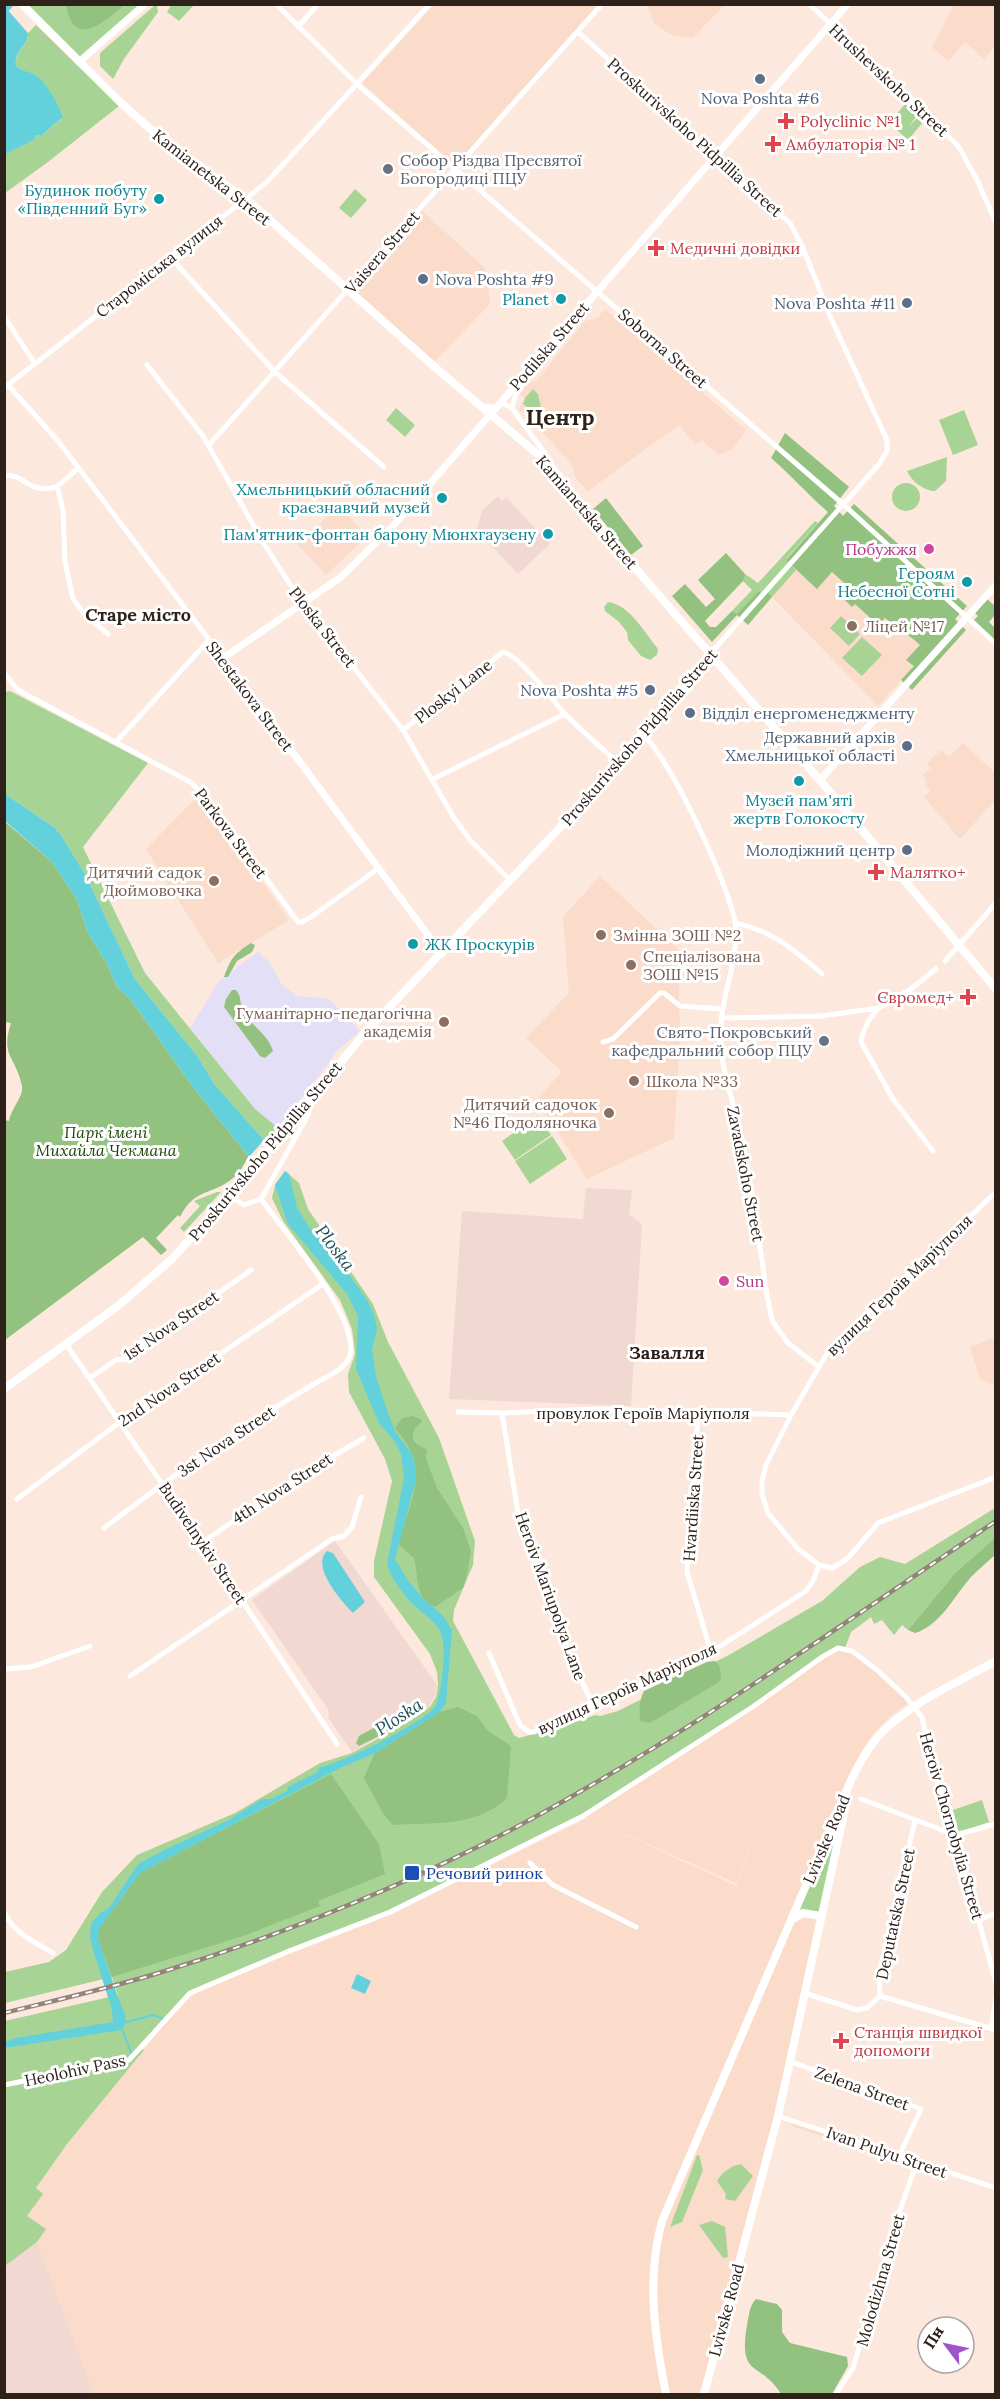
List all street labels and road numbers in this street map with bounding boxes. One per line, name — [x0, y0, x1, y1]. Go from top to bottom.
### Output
street label: Hrushevskoho Street — [825, 19, 954, 141]
street label: Proskurivskoho Pidpillia Street — [604, 53, 787, 221]
street label: Kamianetska Street — [149, 125, 276, 230]
street label: Vaisera Street — [340, 206, 424, 298]
street label: Староміська вулиця — [92, 210, 226, 322]
street label: Podilska Street — [505, 297, 594, 395]
street label: Soborna Street — [614, 304, 712, 393]
street label: Kamianetska Street — [532, 451, 642, 574]
street label: Ploska Street — [285, 583, 361, 672]
street label: Shestakova Street — [202, 637, 298, 756]
street label: Proskurivskoho Pidpillia Street — [557, 644, 722, 830]
street label: Ploskyi Lane — [410, 654, 496, 727]
street label: Parkova Street — [190, 784, 272, 883]
street label: Proskurivskoho Pidpillia Street — [184, 1057, 347, 1245]
street label: Zavadskoho Street — [723, 1105, 769, 1244]
street label: вулиця Героїв Маріуполя — [822, 1210, 976, 1360]
street label: 1st Nova Street — [120, 1285, 223, 1364]
street label: 2nd Nova Street — [114, 1347, 225, 1431]
street label: 3st Nova Street — [173, 1400, 279, 1481]
street label: провулок Героїв Маріуполя — [536, 1403, 750, 1423]
street label: Hvardiiska Street — [679, 1433, 707, 1562]
street label: 4th Nova Street — [228, 1448, 337, 1528]
street label: Budivelnykiv Street — [155, 1478, 252, 1609]
street label: Heroiv Mariupolya Lane — [511, 1509, 591, 1683]
street label: вулиця Героїв Маріуполя — [534, 1638, 720, 1738]
street label: Heroiv Chornobylia Street — [916, 1730, 989, 1923]
street label: Lvivske Road — [798, 1791, 854, 1887]
street label: Deputatska Street — [871, 1846, 919, 1982]
street label: Heolohiv Pass — [23, 2050, 127, 2090]
street label: Zelena Street — [812, 2062, 913, 2115]
street label: Ivan Pulyu Street — [824, 2122, 951, 2182]
street label: Molodizhna Street — [852, 2211, 909, 2349]
street label: Lvivske Road — [704, 2261, 748, 2359]

